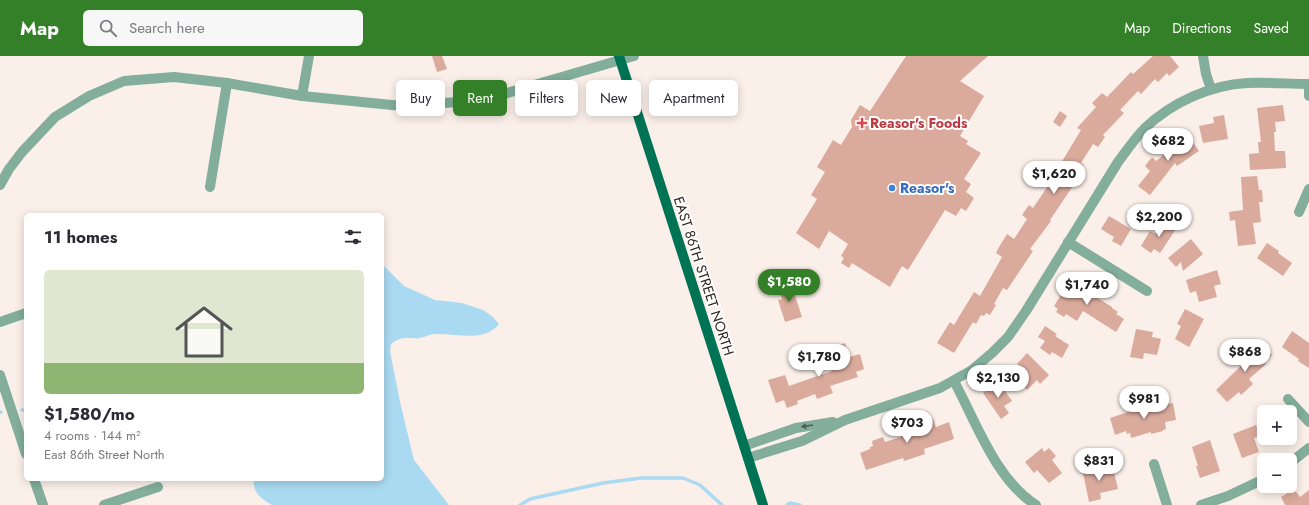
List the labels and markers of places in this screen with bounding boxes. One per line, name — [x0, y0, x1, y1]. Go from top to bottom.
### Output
place label: Reasor's Foods — [870, 113, 968, 133]
marker: Reasor's Foods — [857, 118, 867, 128]
pin: $682 — [1144, 128, 1192, 162]
pin: $1,620 — [1021, 161, 1087, 195]
place label: Reasor's — [900, 178, 955, 198]
marker: Reasor's — [887, 183, 897, 193]
pin: $2,200 — [1126, 204, 1192, 238]
pin: $1,580 — [756, 269, 822, 303]
pin: $1,740 — [1054, 272, 1120, 306]
pin: $868 — [1221, 339, 1269, 373]
pin: $1,780 — [786, 344, 852, 378]
pin: $2,130 — [965, 365, 1031, 399]
pin: $981 — [1120, 386, 1168, 420]
pin: $703 — [883, 410, 931, 444]
pin: $831 — [1075, 448, 1123, 482]

